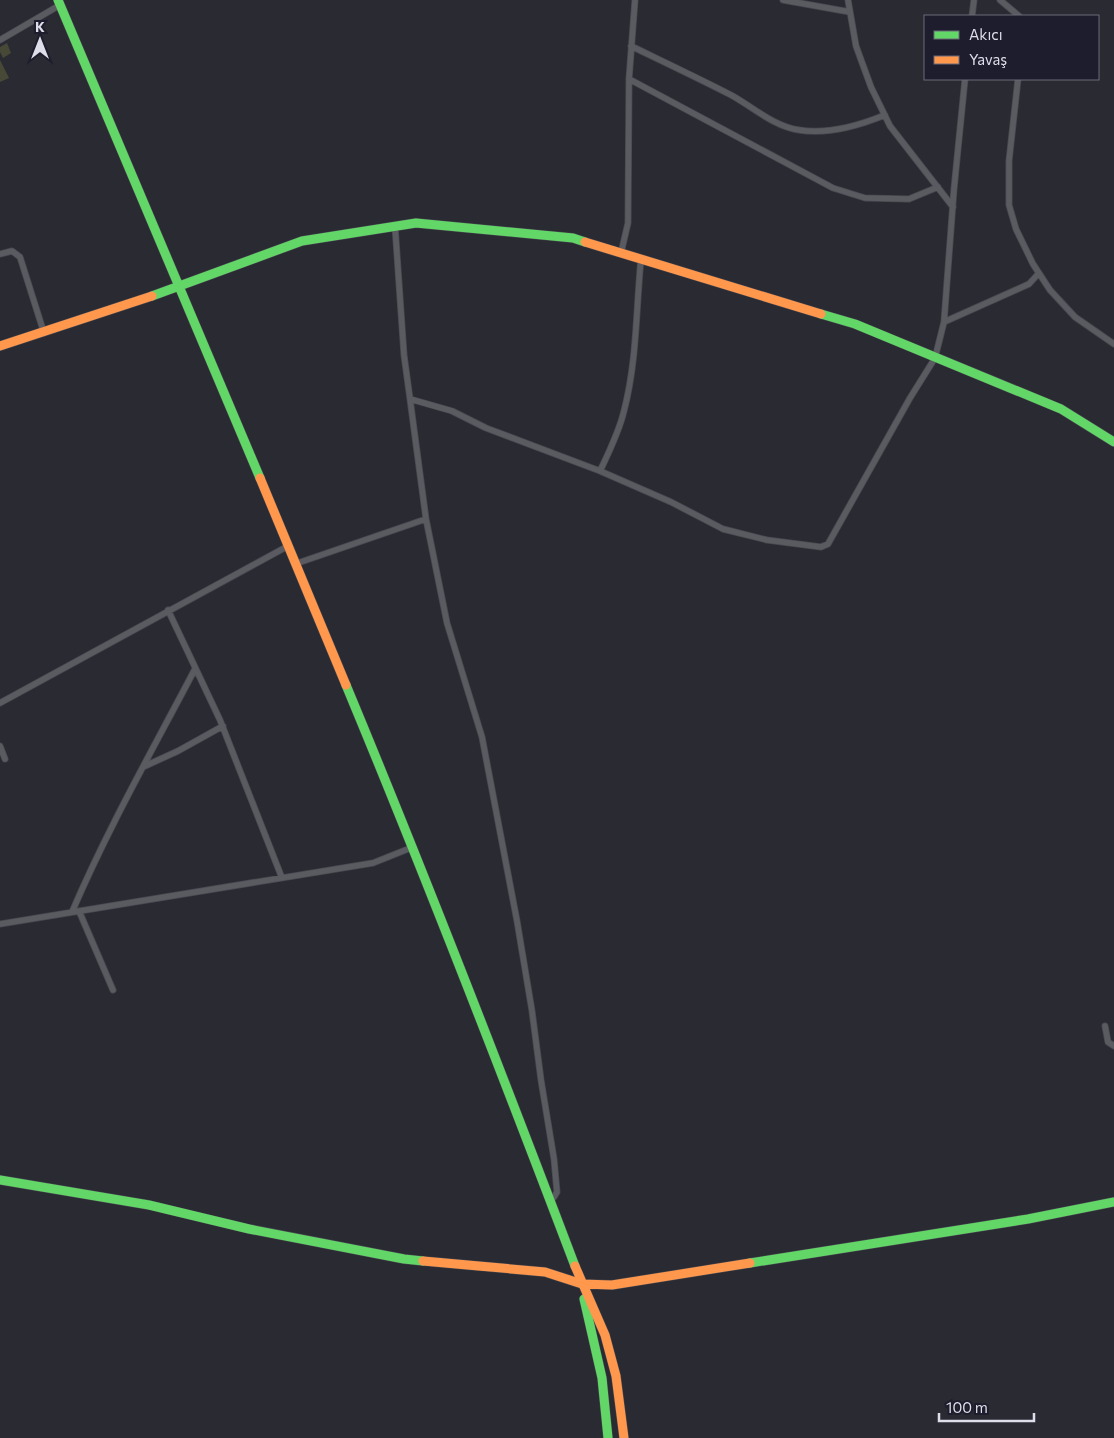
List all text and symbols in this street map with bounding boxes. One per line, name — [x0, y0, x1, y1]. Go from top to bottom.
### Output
north arrow — [15, 15, 65, 65]
legend — [924, 15, 1099, 80]
text: K — [35, 18, 45, 35]
text: Akıcı — [969, 25, 1003, 43]
text: Yavaş — [969, 50, 1007, 68]
scale bar — [939, 1390, 1034, 1422]
text: 100 m — [946, 1398, 988, 1416]

